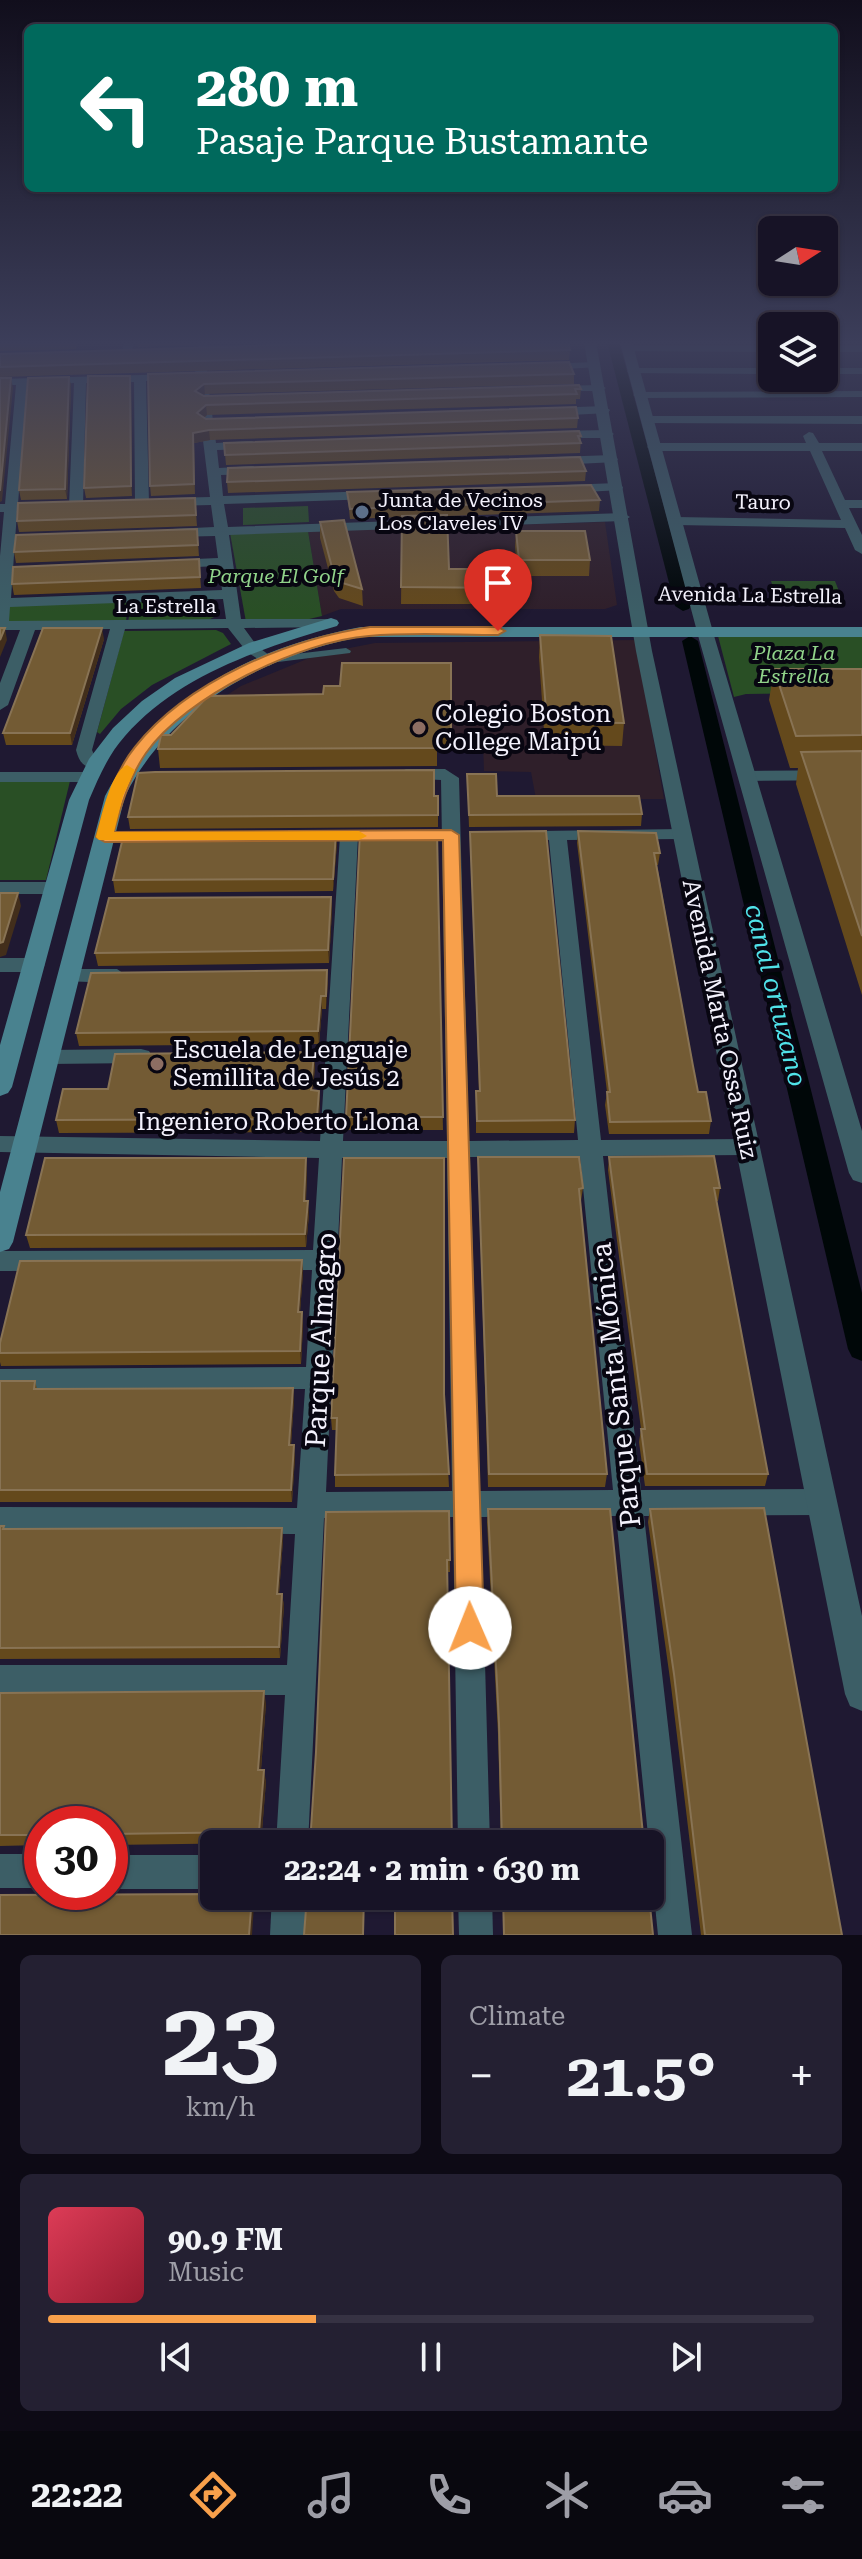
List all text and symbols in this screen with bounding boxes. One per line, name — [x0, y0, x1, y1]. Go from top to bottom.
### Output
text: 280 m — [196, 54, 358, 120]
icon: left — [64, 56, 168, 160]
text: Pasaje Parque Bustamante — [196, 121, 649, 163]
north arrow — [758, 216, 838, 296]
map controls — [758, 216, 838, 392]
button: layers — [758, 312, 838, 392]
place label: Junta de Vecinos Los Claveles IV — [378, 488, 543, 535]
street label: Tauro — [735, 490, 791, 514]
marker: Junta de Vecinos Los Claveles IV — [353, 503, 371, 521]
pin — [464, 549, 532, 631]
icon: arrive — [476, 561, 520, 605]
park label: Parque El Golf — [207, 564, 346, 588]
street label: Avenida La Estrella — [658, 581, 842, 609]
street label: La Estrella — [116, 594, 216, 618]
park label: Plaza La Estrella — [752, 641, 835, 688]
place label: Colegio Boston College Maipú — [435, 700, 611, 756]
marker: Colegio Boston College Maipú — [410, 719, 428, 737]
street label: Avenida Marta Ossa Ruiz — [677, 877, 763, 1161]
water label: canal ortuzano — [739, 901, 813, 1089]
place label: Escuela de Lenguaje Semillita de Jesús 2 — [173, 1036, 408, 1092]
marker: Escuela de Lenguaje Semillita de Jesús 2 — [148, 1055, 166, 1073]
street label: Ingeniero Roberto Llona — [137, 1108, 419, 1136]
street label: Parque Almagro — [299, 1232, 343, 1448]
street label: Parque Santa Mónica — [585, 1241, 647, 1529]
position arrow — [428, 1586, 512, 1670]
speed limit sign: 30 — [24, 1806, 128, 1910]
text: 22:24 · 2 min · 630 m — [284, 1852, 580, 1887]
text: 23 — [162, 1979, 279, 2100]
text: Climate — [469, 2001, 565, 2031]
text: 21.5° — [567, 2040, 716, 2111]
text: − — [469, 2050, 494, 2102]
text: + — [789, 2050, 814, 2102]
text: km/h — [186, 2092, 255, 2122]
text: 90.9 FM — [168, 2222, 283, 2257]
text: Music — [168, 2257, 244, 2287]
icon: previous — [154, 2335, 198, 2379]
icon: pause — [409, 2335, 453, 2379]
icon: next — [664, 2335, 708, 2379]
icon: directions — [185, 2467, 241, 2523]
icon: music — [303, 2467, 359, 2523]
icon: phone — [421, 2467, 477, 2523]
icon: climate — [539, 2467, 595, 2523]
icon: car — [657, 2467, 713, 2523]
icon: filters — [775, 2467, 831, 2523]
text: 22:22 — [31, 2474, 123, 2516]

